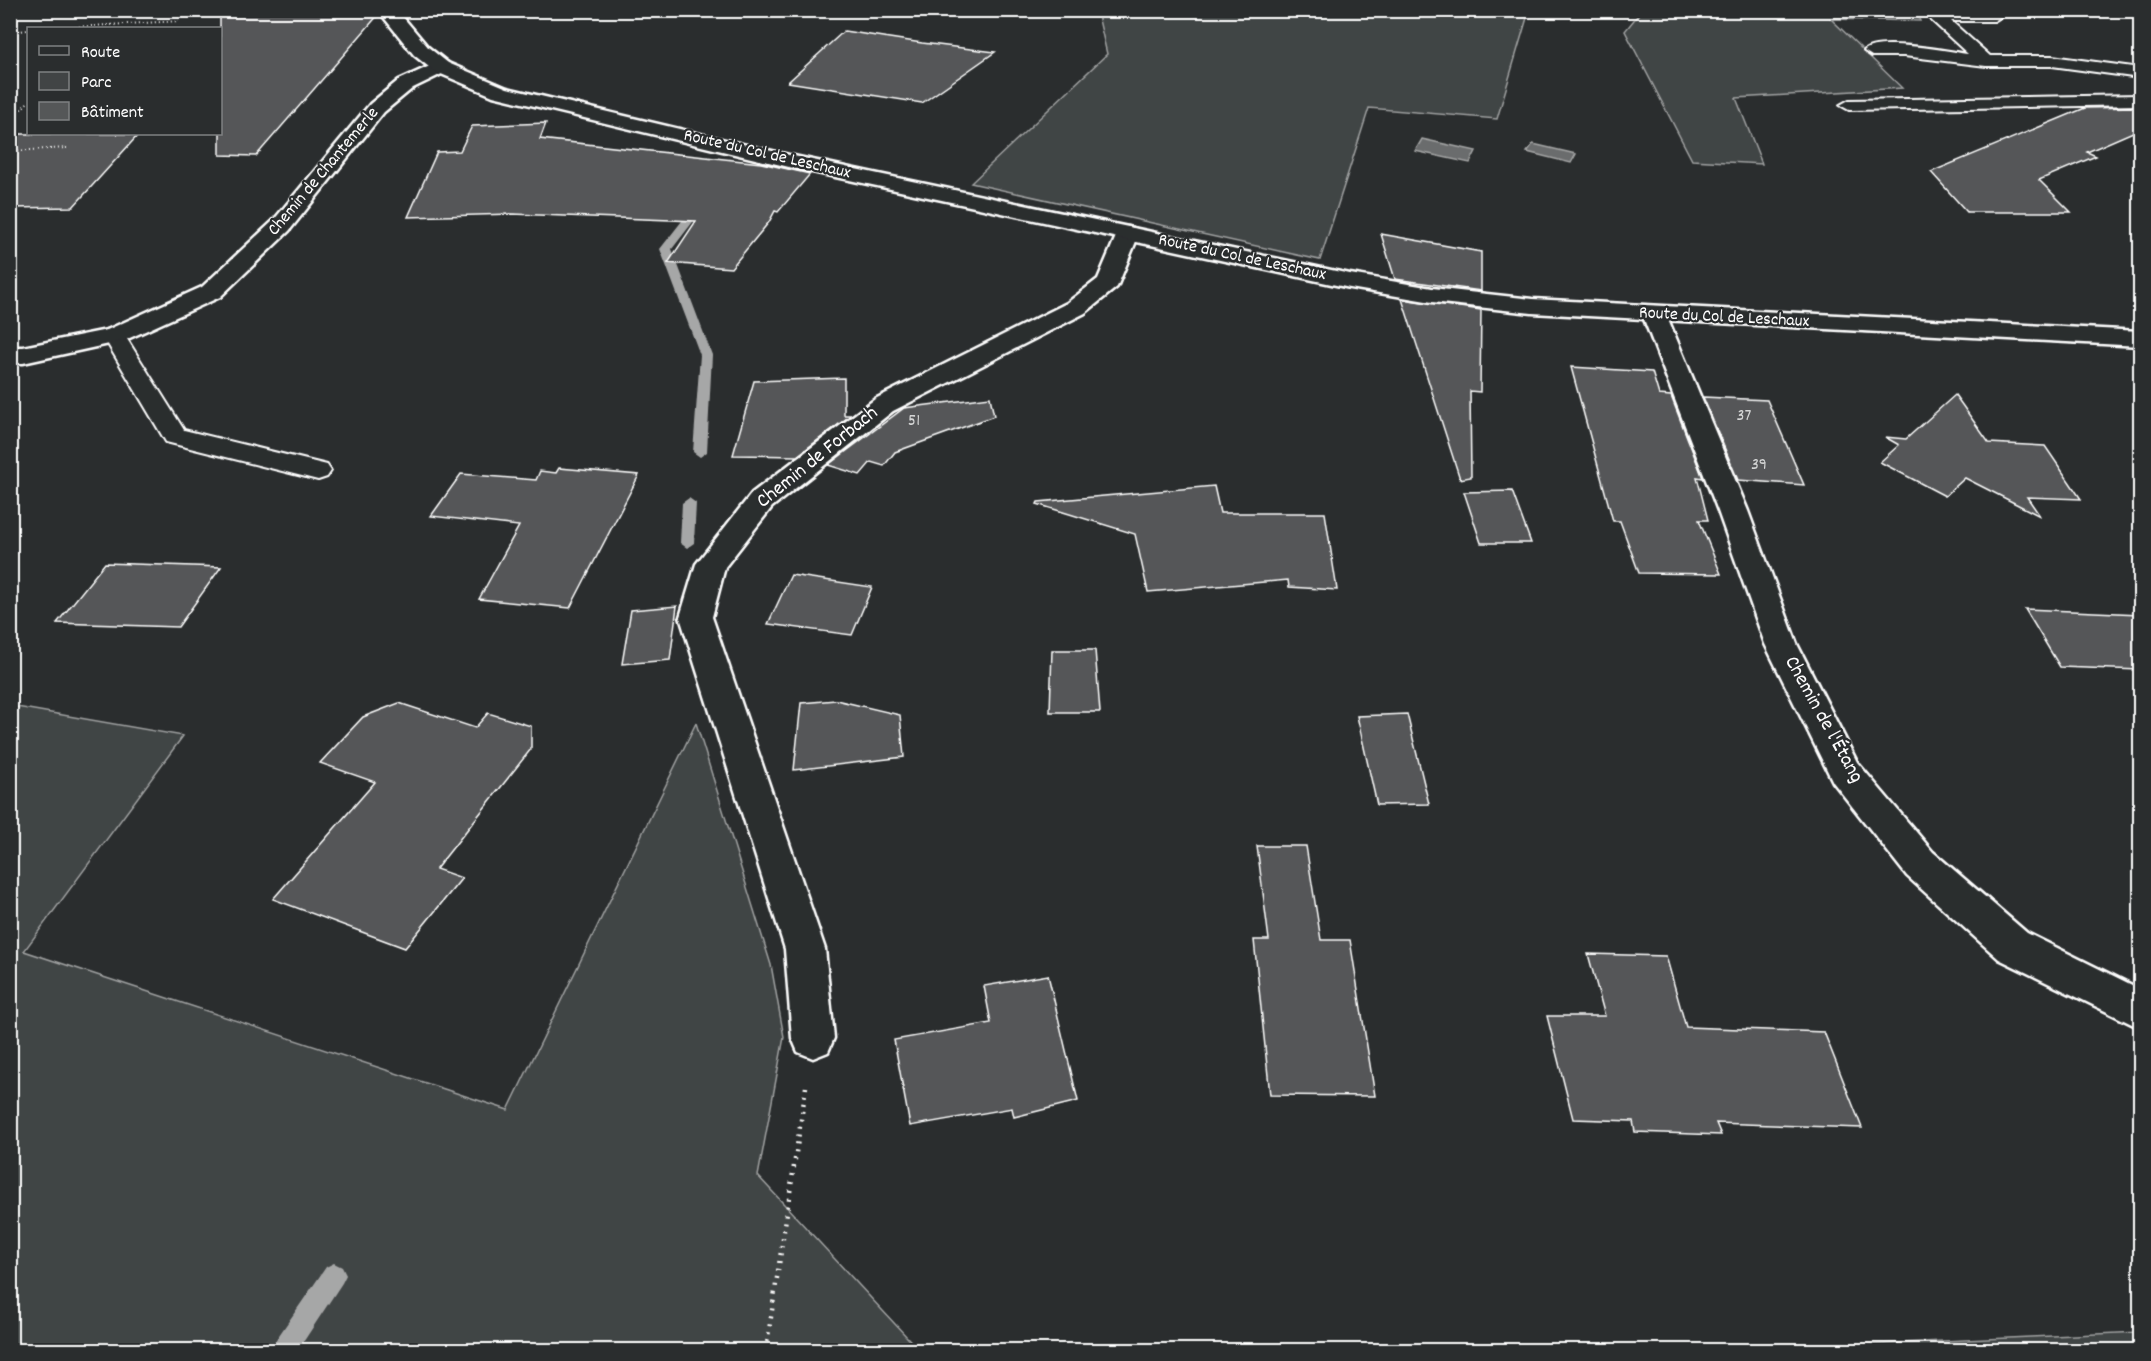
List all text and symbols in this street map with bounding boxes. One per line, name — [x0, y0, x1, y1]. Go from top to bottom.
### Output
legend — [27, 27, 222, 135]
text: Route — [81, 41, 120, 66]
text: Parc — [81, 71, 112, 96]
text: Bâtiment — [81, 101, 144, 126]
street label: Chemin de Chantemerle — [263, 102, 385, 242]
street label: Route du Col de Leschaux — [681, 124, 853, 186]
street label: Route du Col de Leschaux — [1156, 228, 1328, 288]
street label: Route du Col de Leschaux — [1638, 301, 1810, 335]
street label: Chemin de Forbach — [750, 399, 886, 517]
house number: 37 — [1737, 404, 1752, 429]
house number: 51 — [908, 409, 920, 434]
house number: 39 — [1751, 453, 1767, 478]
street label: Chemin de l'Étang — [1776, 651, 1870, 789]

